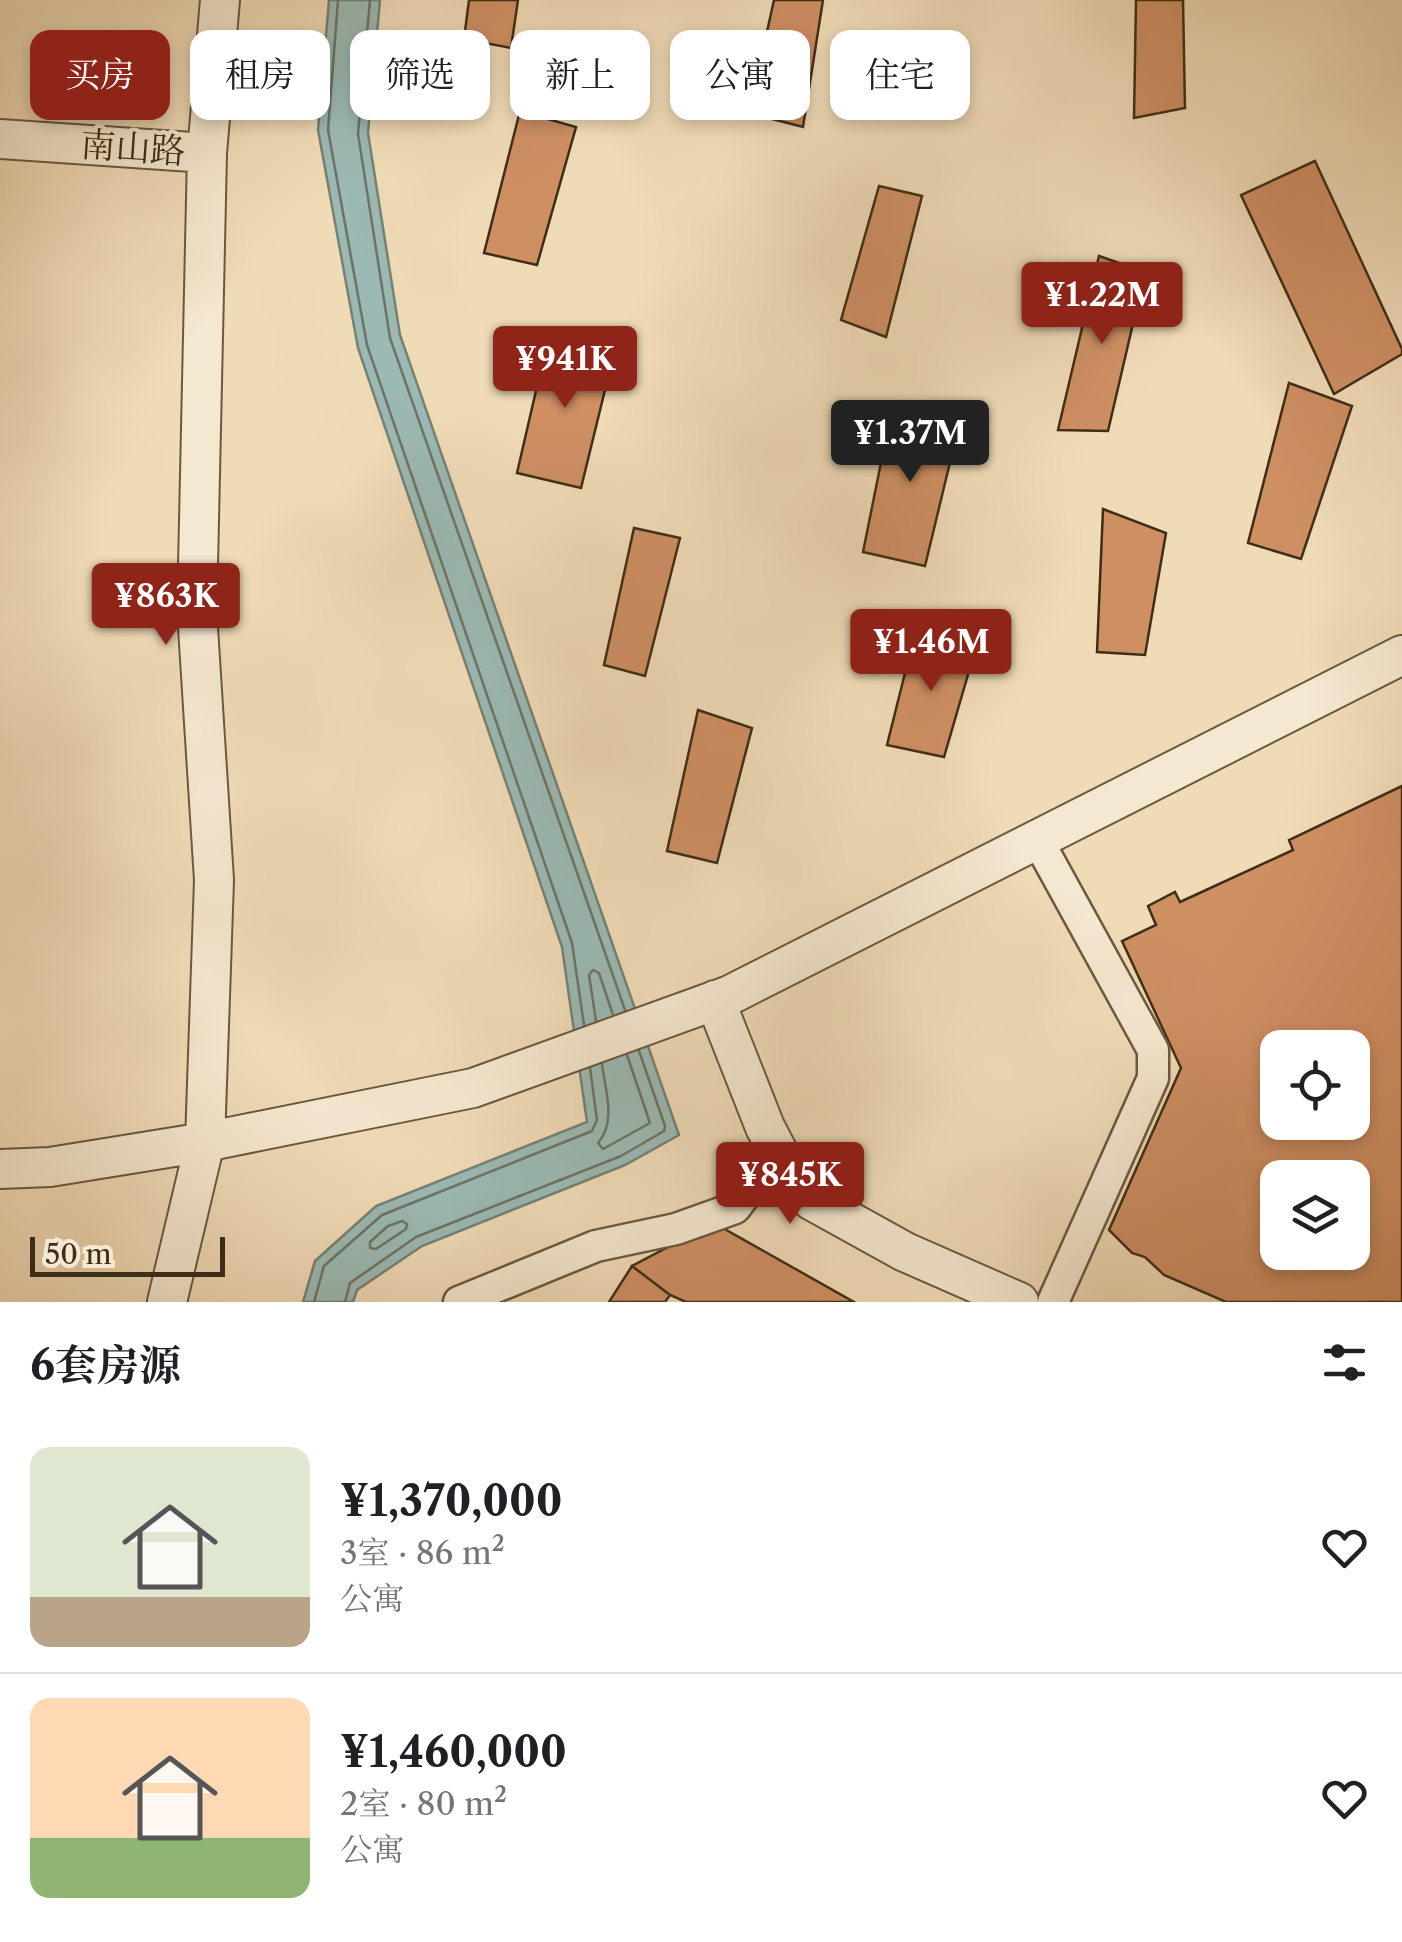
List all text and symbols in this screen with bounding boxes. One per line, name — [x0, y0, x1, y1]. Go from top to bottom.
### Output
chip: 买房 — [30, 30, 170, 120]
chip: 租房 — [190, 30, 330, 120]
chip: 筛选 — [350, 30, 490, 120]
chip: 新上 — [510, 30, 650, 120]
chip: 公寓 — [670, 30, 810, 120]
chip: 住宅 — [830, 30, 970, 120]
street label: 南山路 — [79, 122, 187, 173]
pin: ¥1.22M — [1021, 262, 1183, 347]
text: ¥1.22M — [1044, 275, 1160, 314]
pin: ¥941K — [495, 326, 635, 411]
text: ¥941K — [515, 339, 615, 378]
pin: ¥1.37M — [829, 400, 991, 485]
text: ¥1.37M — [853, 413, 967, 452]
pin: ¥863K — [96, 563, 236, 648]
text: ¥863K — [114, 576, 218, 615]
pin: ¥1.46M — [850, 609, 1012, 694]
text: ¥1.46M — [872, 622, 990, 661]
map controls — [1260, 1030, 1370, 1270]
button: locate — [1260, 1030, 1370, 1140]
pin: ¥845K — [720, 1142, 860, 1227]
text: ¥845K — [738, 1155, 842, 1194]
button: layers — [1260, 1160, 1370, 1270]
scale bar — [30, 1232, 225, 1276]
text: 50 m — [45, 1237, 112, 1271]
icon: filters — [1317, 1335, 1372, 1390]
text: 6套房源 — [30, 1339, 181, 1391]
text: ¥1,370,000 — [340, 1475, 562, 1527]
icon: home — [110, 1487, 230, 1607]
icon: heart — [1317, 1520, 1372, 1575]
text: 3室 · 86 m² — [340, 1533, 505, 1572]
text: 公寓 — [340, 1579, 404, 1618]
text: ¥1,460,000 — [340, 1726, 567, 1778]
icon: home — [110, 1738, 230, 1858]
icon: heart — [1317, 1771, 1372, 1826]
text: 2室 · 80 m² — [340, 1784, 507, 1823]
text: 公寓 — [340, 1830, 404, 1869]

